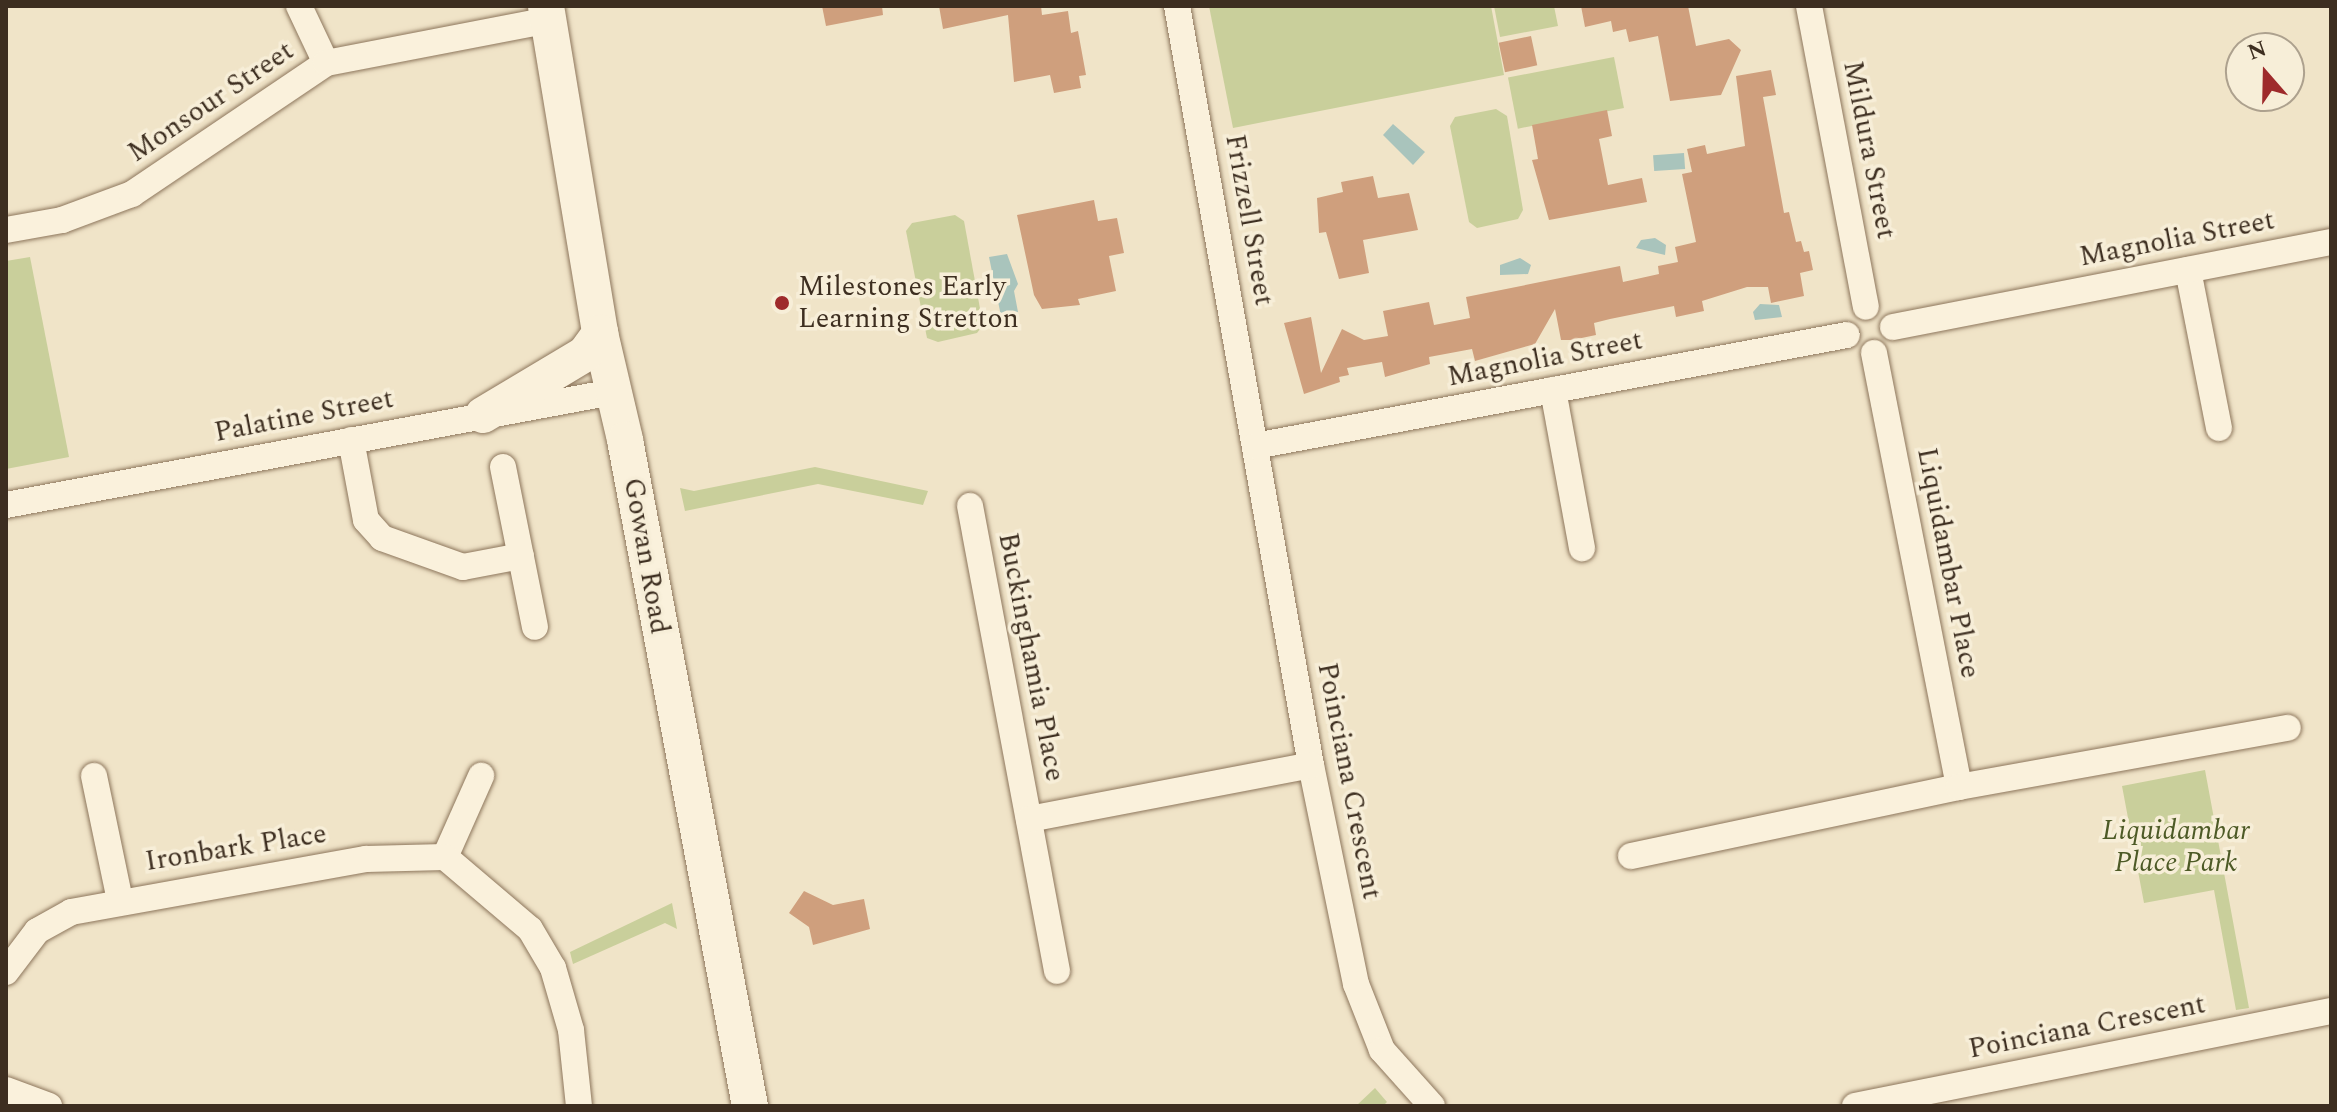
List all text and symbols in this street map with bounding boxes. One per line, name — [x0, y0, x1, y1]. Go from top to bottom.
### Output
north arrow — [2225, 32, 2305, 112]
text: N — [2243, 32, 2271, 69]
street label: Monsour Street — [122, 34, 300, 170]
street label: Mildura Street — [1835, 58, 1903, 242]
street label: Frizzell Street — [1217, 132, 1281, 308]
street label: Magnolia Street — [2077, 204, 2277, 274]
place label: Milestones Early Learning Stretton — [798, 270, 1019, 336]
marker: Milestones Early Learning Stretton — [773, 294, 791, 312]
street label: Magnolia Street — [1445, 324, 1645, 394]
street label: Palatine Street — [212, 382, 396, 450]
street label: Liquidambar Place — [1909, 445, 1987, 681]
street label: Gowan Road — [616, 475, 676, 637]
street label: Buckinghamia Place — [990, 530, 1072, 784]
street label: Poinciana Crescent — [1310, 660, 1388, 902]
park label: Liquidambar Place Park — [2102, 814, 2250, 880]
street label: Ironbark Place — [143, 817, 329, 879]
street label: Poinciana Crescent — [1966, 988, 2208, 1066]

